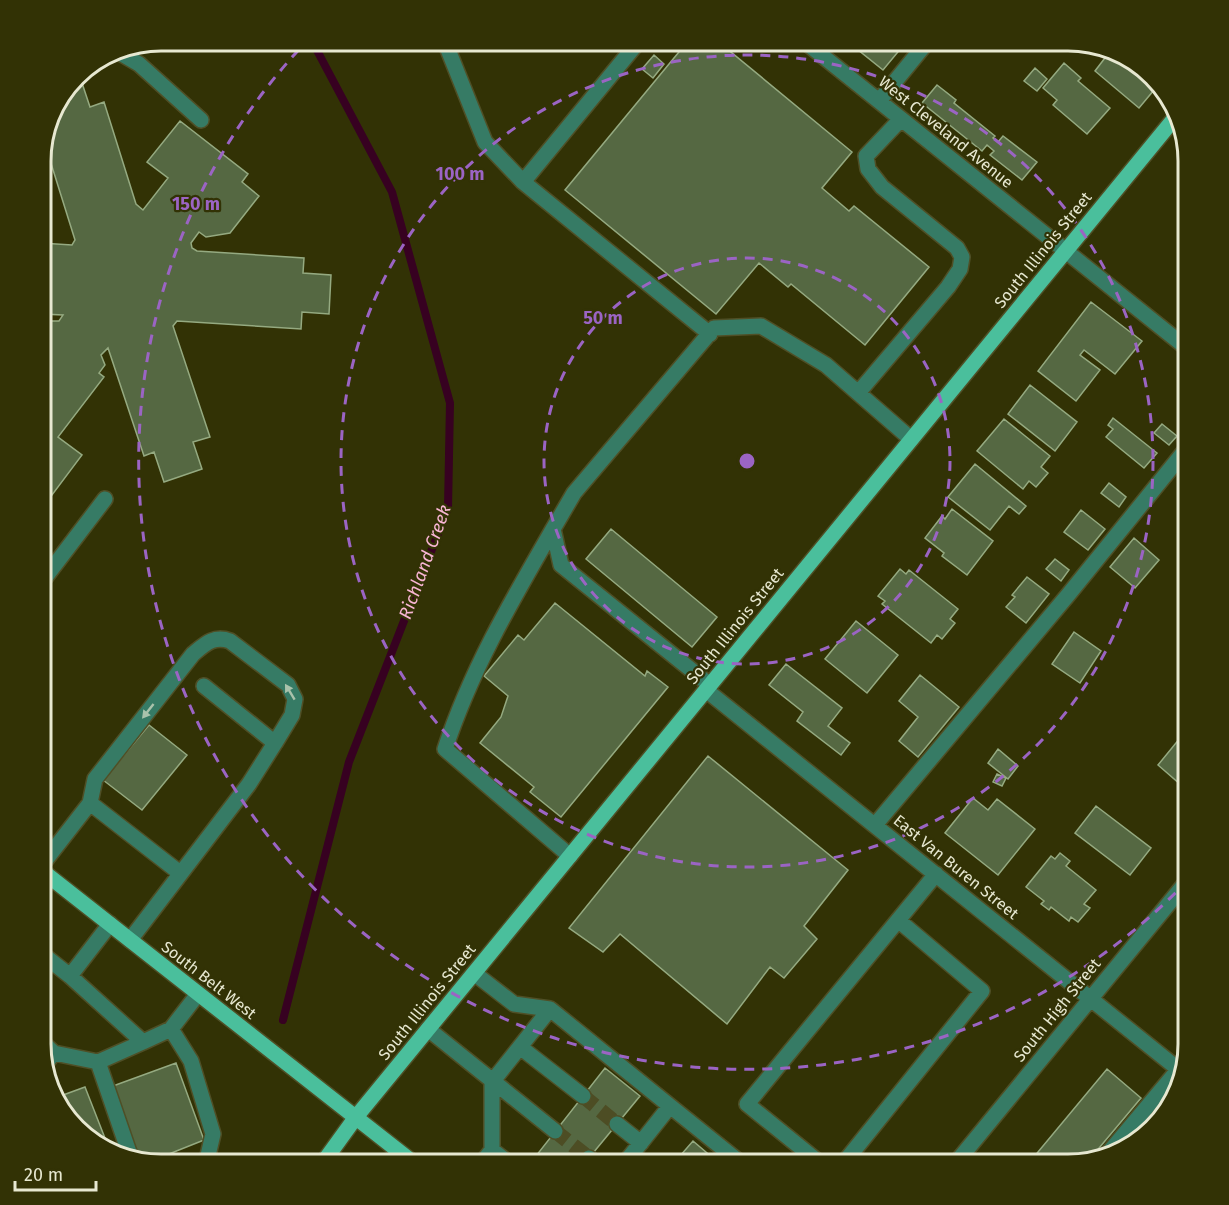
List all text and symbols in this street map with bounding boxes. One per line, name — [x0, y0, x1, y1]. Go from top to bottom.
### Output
street label: West Cleveland Avenue — [875, 72, 1017, 192]
text: 100 m — [436, 163, 484, 185]
street label: South Illinois Street — [990, 188, 1096, 312]
text: 150 m — [172, 193, 220, 215]
text: 50 m — [583, 307, 623, 329]
centre of rings — [737, 451, 757, 471]
water label: Richland Creek — [394, 502, 456, 622]
street label: South Illinois Street — [682, 564, 788, 688]
one-way arrow — [285, 683, 295, 700]
one-way arrow — [142, 703, 155, 719]
street label: East Van Buren Street — [890, 811, 1023, 923]
street label: South Belt West — [158, 937, 260, 1023]
street label: South Illinois Street — [374, 940, 480, 1064]
street label: South High Street — [1009, 954, 1105, 1066]
scale bar — [15, 1154, 96, 1192]
text: 20 m — [24, 1164, 63, 1186]

